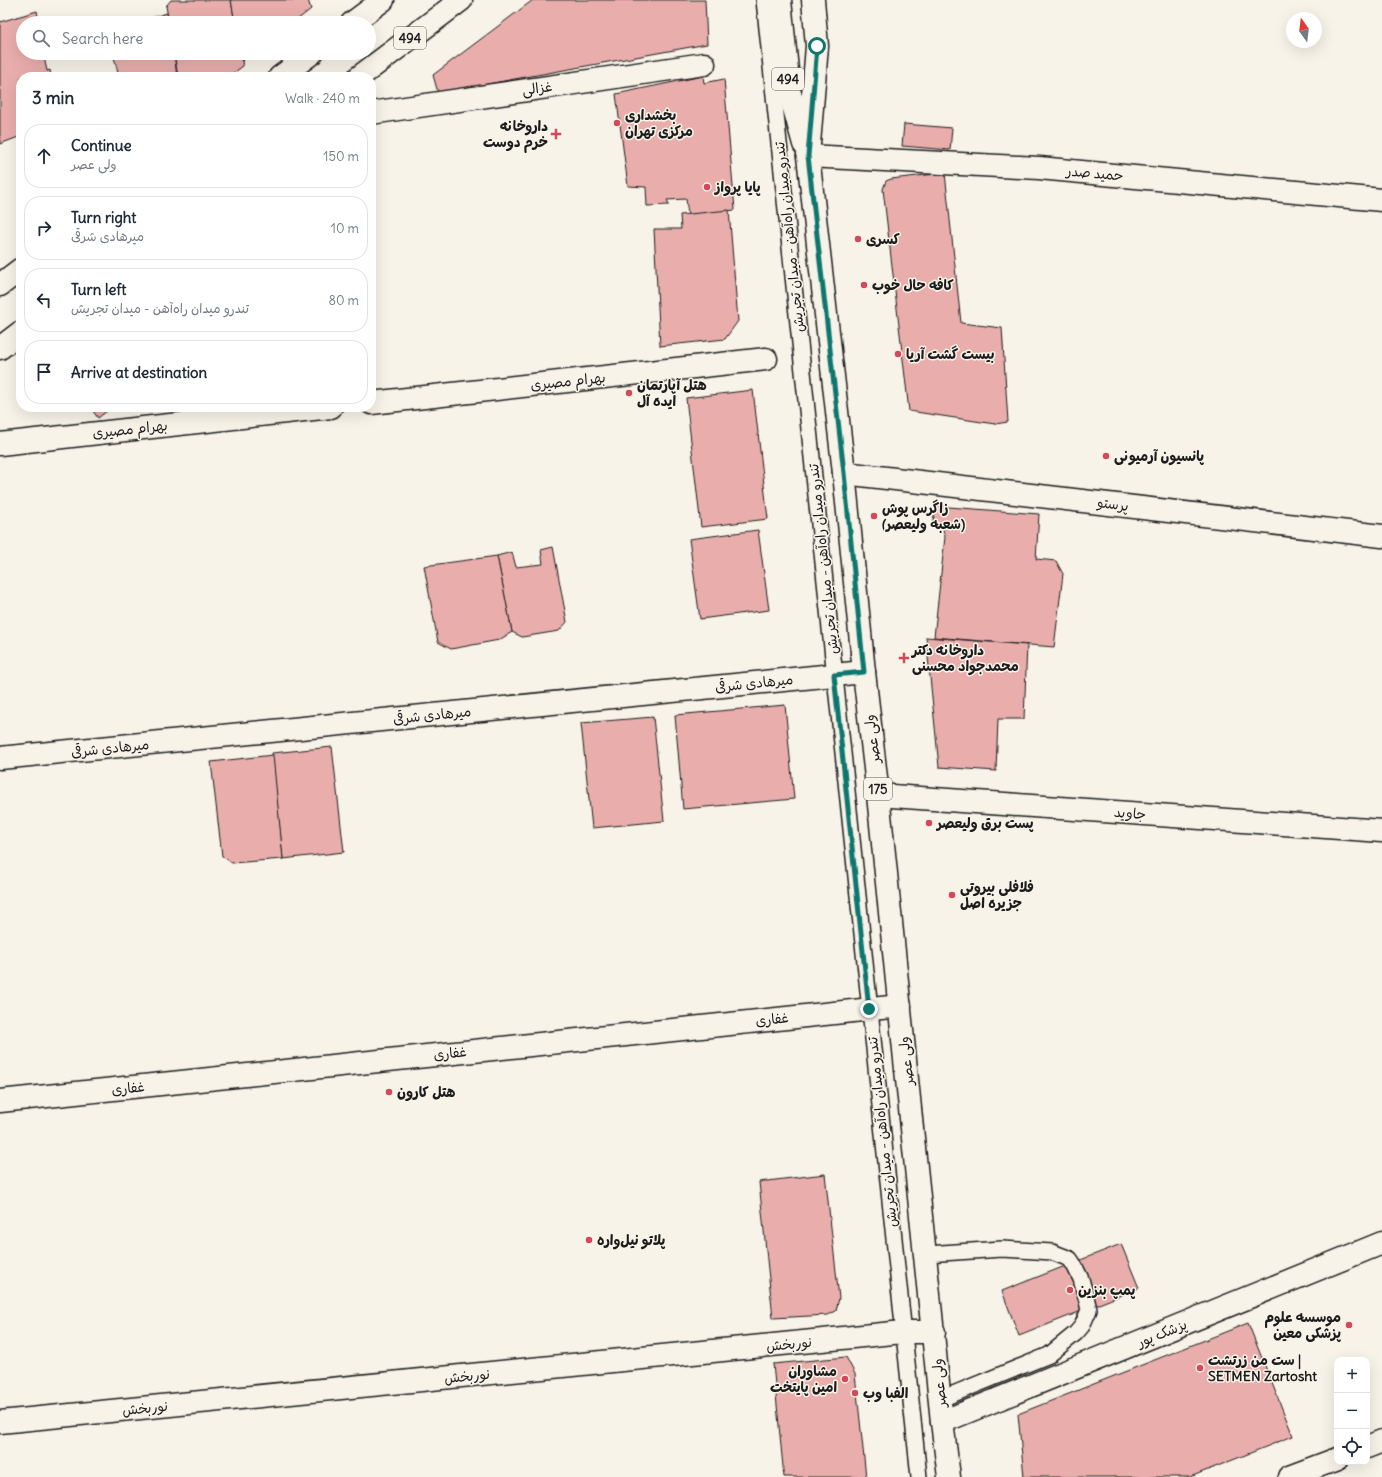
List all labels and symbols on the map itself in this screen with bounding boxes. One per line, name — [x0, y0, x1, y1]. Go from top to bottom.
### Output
north arrow — [1286, 12, 1322, 48]
road number: 494 — [394, 27, 426, 49]
route start — [808, 37, 826, 55]
road number: 494 — [772, 68, 804, 90]
street label: غزالی — [521, 77, 553, 99]
place label: بخشداری مرکزی تهران — [625, 106, 693, 140]
place label: داروخانه خرم دوست — [483, 117, 548, 153]
marker: بخشداری مرکزی تهران — [612, 118, 622, 128]
marker: داروخانه خرم دوست — [551, 129, 561, 139]
street label: تندرو میدان راه‌آهن - میدان تجریش — [770, 140, 809, 333]
street label: حمید صدر — [1065, 161, 1124, 184]
place label: پایا پرواز — [713, 178, 760, 196]
marker: پایا پرواز — [702, 182, 712, 192]
place label: كسرى — [866, 230, 900, 248]
marker: كسرى — [853, 234, 863, 244]
place label: کافه حال خوب — [872, 276, 955, 295]
marker: کافه حال خوب — [859, 280, 869, 290]
place label: بیست گشت آریا — [906, 345, 994, 363]
marker: بیست گشت آریا — [893, 349, 903, 359]
street label: بهرام مصیری — [530, 368, 607, 396]
place label: هتل آپارتمان ایده آل — [637, 376, 707, 410]
marker: هتل آپارتمان ایده آل — [624, 388, 634, 398]
street label: بهرام مصیری — [92, 416, 169, 444]
place label: پانسیون آرمیونی — [1114, 447, 1204, 466]
marker: پانسیون آرمیونی — [1101, 451, 1111, 461]
street label: تندرو میدان راه‌آهن - میدان تجریش — [804, 462, 843, 655]
street label: پرستو — [1095, 493, 1130, 516]
place label: زاگرس پوش (شعبه ولیعصر) — [882, 499, 965, 533]
marker: زاگرس پوش (شعبه ولیعصر) — [869, 511, 879, 521]
place label: داروخانه دکتر محمدجواد محسنی — [910, 641, 1019, 676]
marker: داروخانه دکتر محمدجواد محسنی — [899, 653, 909, 663]
street label: میرهادی شرقی — [714, 670, 794, 696]
street label: میرهادی شرقی — [392, 702, 472, 728]
street label: ولی عصر — [860, 714, 884, 765]
street label: میرهادی شرقی — [70, 735, 150, 761]
road number: 175 — [864, 778, 892, 800]
street label: جاوید — [1113, 803, 1147, 823]
place label: پست برق ولیعصر — [935, 814, 1034, 832]
marker: پست برق ولیعصر — [924, 818, 934, 828]
place label: فلافلی بیروتی جزیره اصل — [960, 878, 1034, 912]
marker: فلافلی بیروتی جزیره اصل — [947, 890, 957, 900]
route end — [860, 1000, 878, 1018]
street label: غفاری — [754, 1008, 790, 1030]
street label: تندرو میدان راه‌آهن - میدان تجریش — [863, 1035, 902, 1228]
street label: ولی عصر — [894, 1036, 918, 1087]
street label: غفاری — [432, 1042, 468, 1064]
street label: غفاری — [110, 1077, 146, 1099]
place label: هتل کارون — [397, 1083, 455, 1101]
marker: هتل کارون — [384, 1087, 394, 1097]
place label: پلاتو نیل‌واره — [597, 1231, 665, 1250]
marker: پلاتو نیل‌واره — [584, 1235, 594, 1245]
place label: پمپ بنزین — [1078, 1281, 1135, 1299]
marker: پمپ بنزین — [1065, 1285, 1075, 1295]
place label: موسسه علوم پزشکی معین — [1264, 1308, 1341, 1342]
street label: پزشک پور — [1134, 1315, 1190, 1352]
marker: موسسه علوم پزشکی معین — [1344, 1320, 1354, 1330]
street label: نوربخش — [765, 1333, 813, 1355]
place label: ست من زرتشت | SETMEN Zartosht — [1208, 1351, 1317, 1385]
street label: ولی عصر — [928, 1358, 950, 1409]
place label: مشاوران امین پایتخت — [770, 1362, 837, 1396]
marker: ست من زرتشت | SETMEN Zartosht — [1195, 1363, 1205, 1373]
street label: نوربخش — [443, 1365, 491, 1387]
marker: مشاوران امین پایتخت — [840, 1374, 850, 1384]
place label: الفبا وب — [863, 1384, 909, 1402]
marker: الفبا وب — [850, 1388, 860, 1398]
street label: نوربخش — [121, 1397, 169, 1419]

